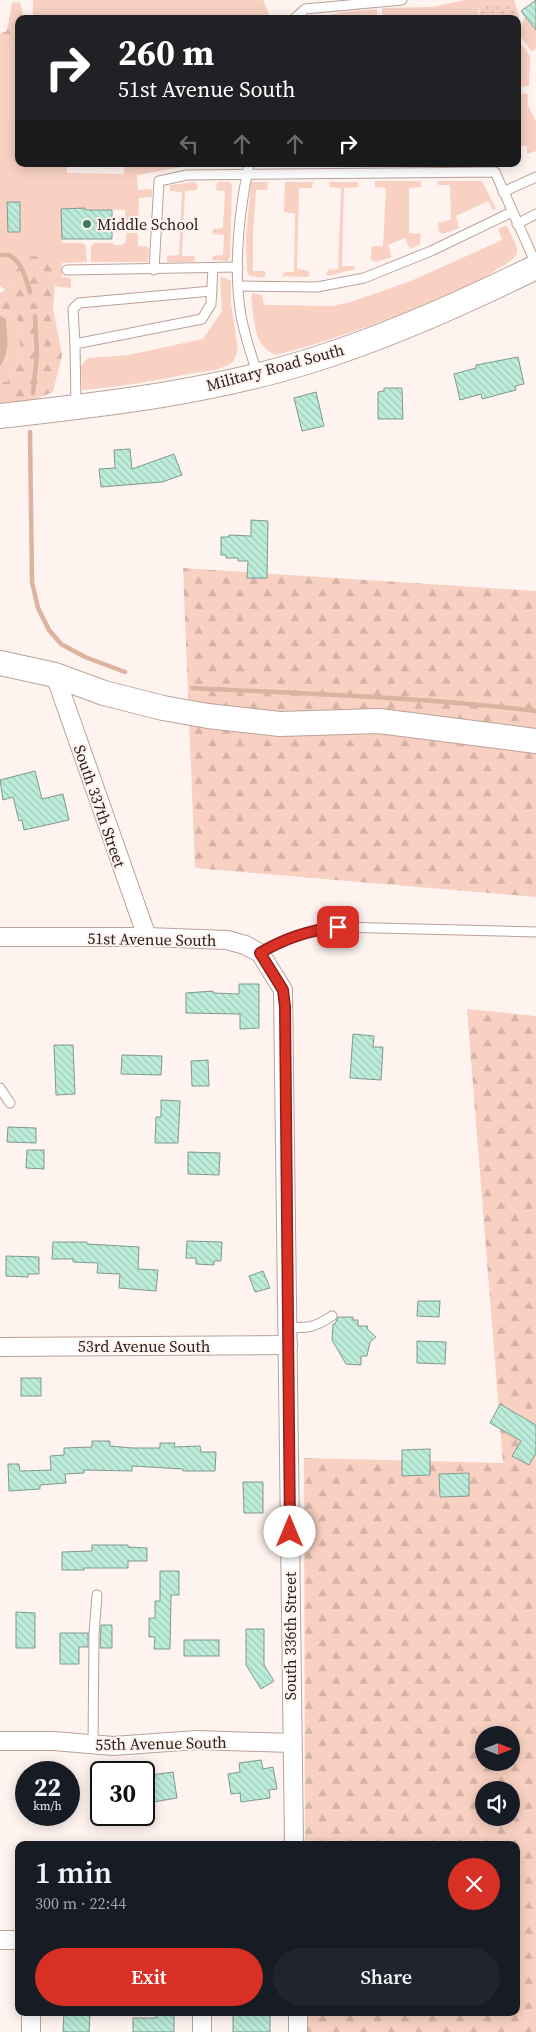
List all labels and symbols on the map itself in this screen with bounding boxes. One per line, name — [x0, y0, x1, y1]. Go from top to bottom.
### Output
place label: Middle School — [97, 213, 199, 235]
marker: Middle School — [81, 218, 93, 230]
street label: Military Road South — [204, 338, 347, 396]
street label: South 337th Street — [69, 742, 132, 871]
pin — [317, 906, 359, 948]
street label: 51st Avenue South — [87, 927, 217, 951]
street label: 53rd Avenue South — [78, 1335, 211, 1357]
position arrow — [263, 1505, 315, 1557]
street label: South 336th Street — [279, 1571, 301, 1700]
north arrow — [475, 1726, 520, 1771]
street label: 55th Avenue South — [95, 1731, 227, 1755]
speed limit sign: 30 — [90, 1761, 155, 1826]

